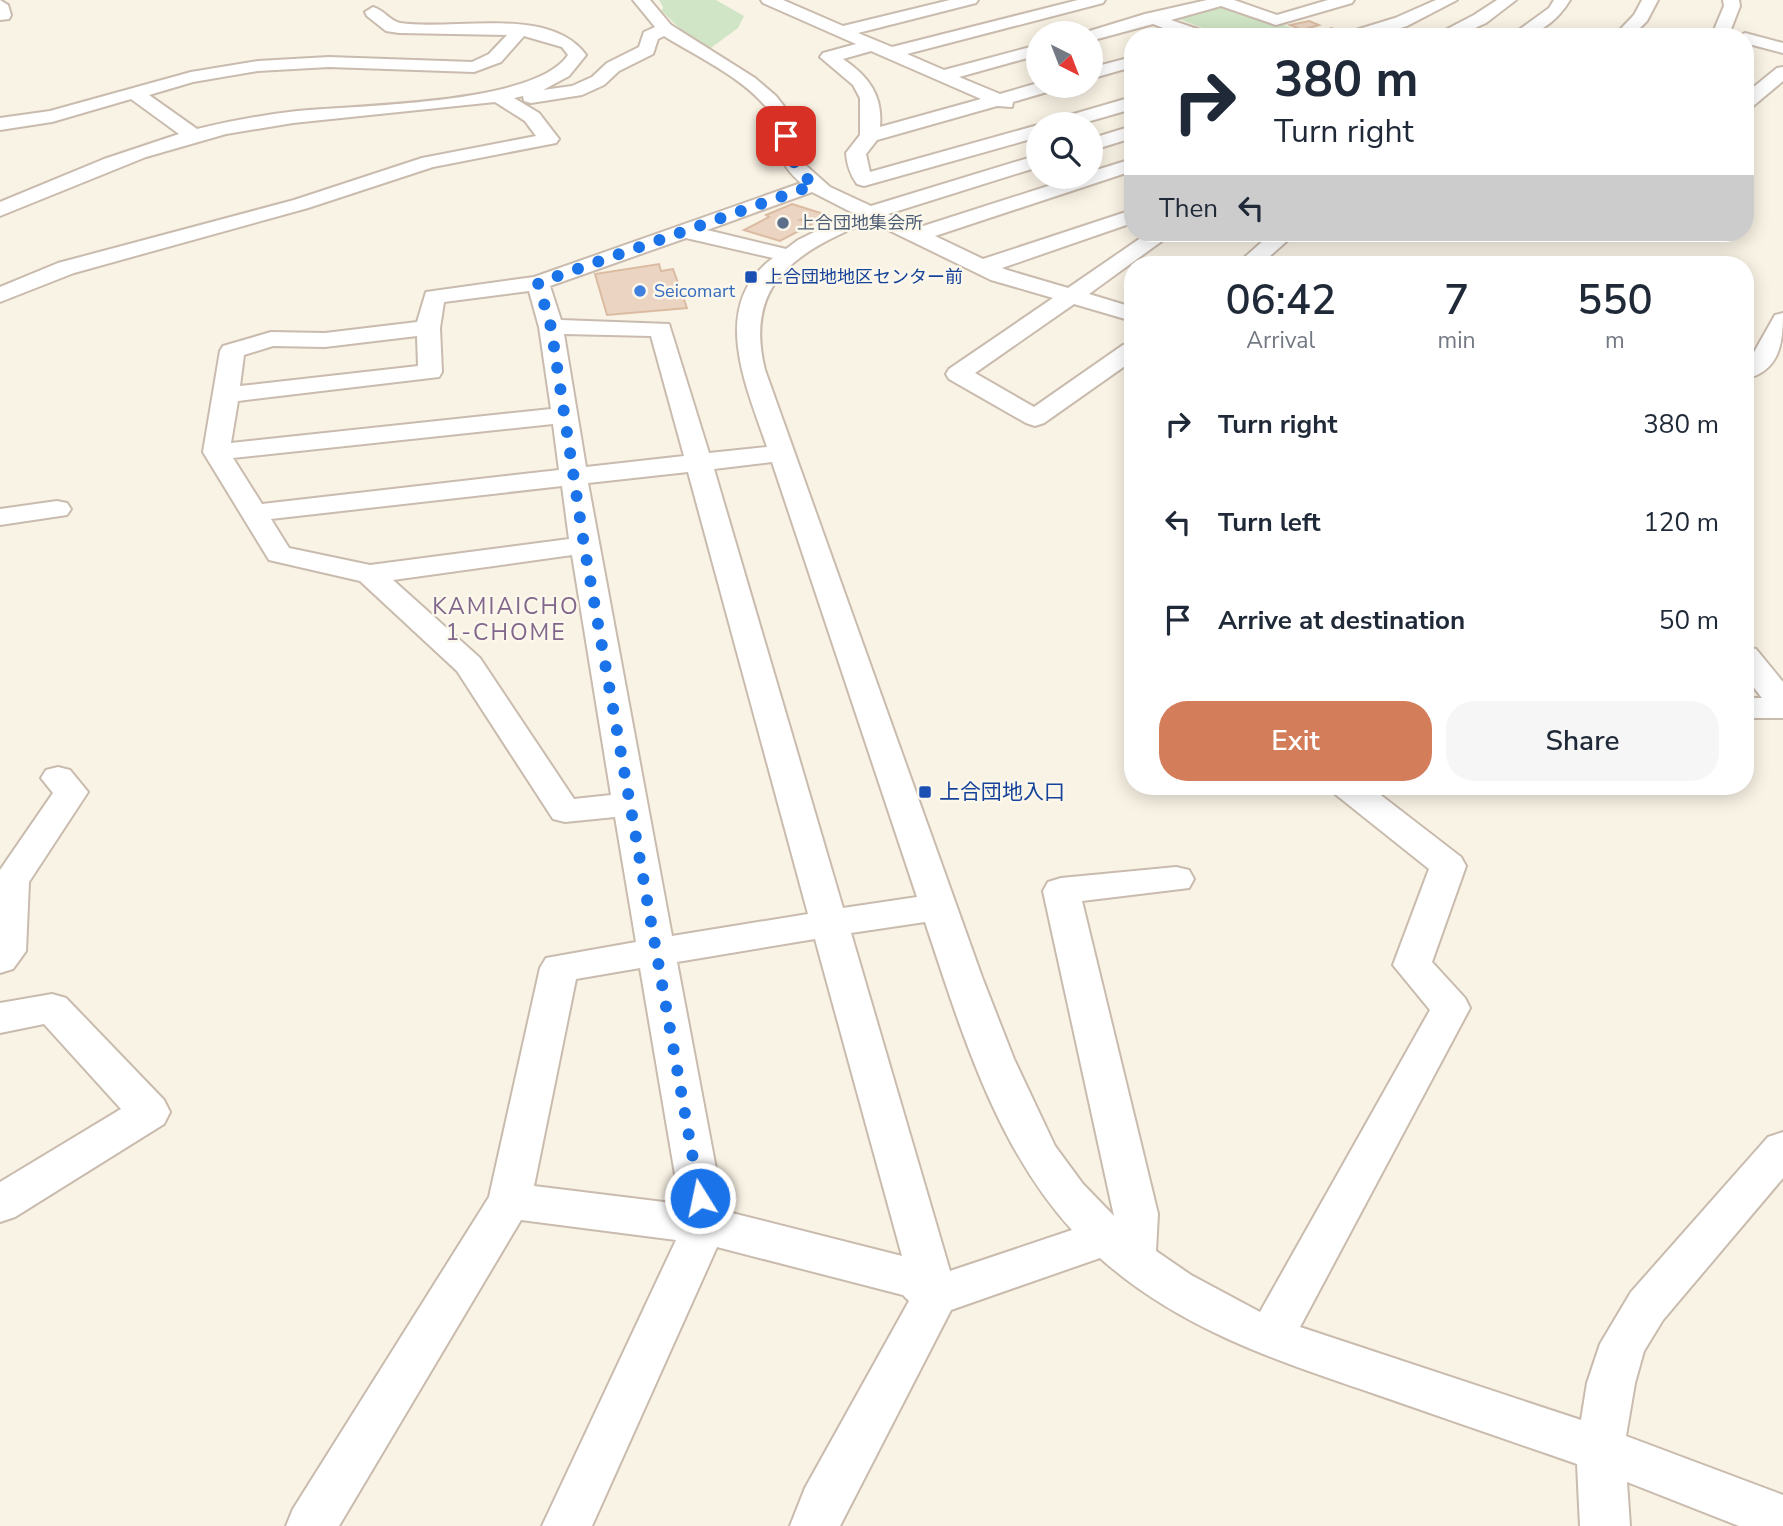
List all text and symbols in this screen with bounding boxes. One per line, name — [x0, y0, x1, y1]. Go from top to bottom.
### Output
north arrow — [1026, 21, 1102, 98]
map controls — [1026, 21, 1103, 189]
text: 380 m — [1274, 46, 1418, 113]
icon: right — [1159, 56, 1250, 147]
pin — [756, 106, 816, 166]
text: Turn right — [1274, 110, 1414, 153]
button: search — [1026, 112, 1103, 189]
icon: arrive — [767, 117, 805, 155]
icon: left — [1232, 189, 1270, 227]
text: Then — [1159, 191, 1218, 226]
place label: 上合団地集会所 — [797, 211, 923, 235]
marker: 上合団地集会所 — [775, 215, 791, 231]
place label: 上合団地地区センター前 — [765, 265, 963, 289]
marker: 上合団地地区センター前 — [743, 269, 759, 285]
text: 06:42 — [1225, 272, 1336, 329]
text: 7 — [1444, 272, 1469, 329]
text: 550 — [1577, 272, 1653, 329]
place label: Seicomart — [654, 279, 736, 303]
marker: Seicomart — [632, 283, 648, 299]
text: Arrival — [1246, 325, 1315, 356]
text: min — [1438, 325, 1476, 356]
text: m — [1605, 325, 1625, 356]
icon: right — [1159, 405, 1197, 443]
text: Turn right — [1218, 407, 1337, 442]
text: 380 m — [1643, 407, 1719, 442]
icon: left — [1159, 503, 1197, 541]
text: Turn left — [1218, 505, 1321, 540]
text: 120 m — [1643, 505, 1719, 540]
district label: KAMIAICHO 1-CHOME — [432, 591, 580, 648]
icon: arrive — [1159, 601, 1197, 639]
text: Arrive at destination — [1218, 603, 1465, 638]
text: 50 m — [1659, 603, 1719, 638]
button: Exit — [1159, 701, 1432, 781]
button: Share — [1446, 701, 1719, 781]
place label: 上合団地入口 — [939, 778, 1065, 806]
marker: 上合団地入口 — [917, 784, 933, 800]
position arrow — [663, 1161, 737, 1235]

